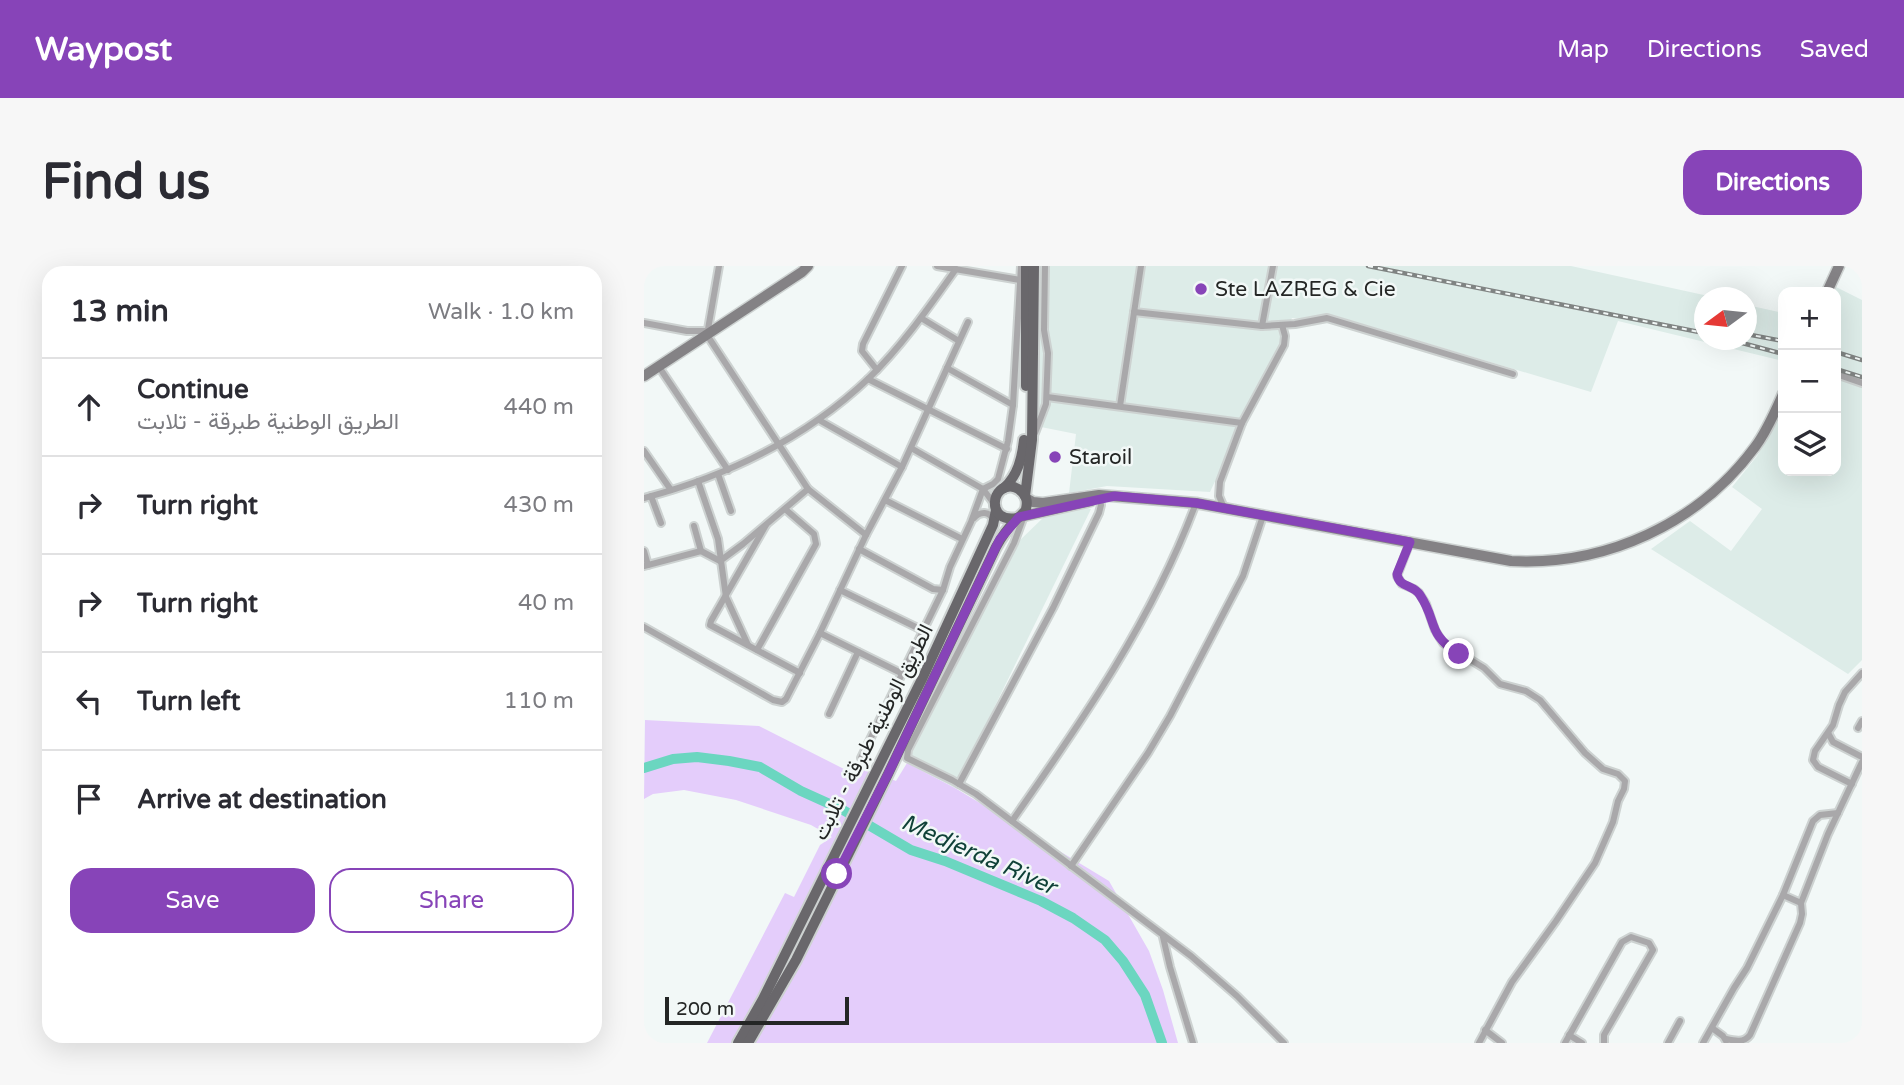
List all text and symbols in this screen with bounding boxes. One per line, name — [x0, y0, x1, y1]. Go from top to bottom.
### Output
text: Waypost — [35, 30, 172, 69]
text: Map — [1557, 35, 1609, 64]
text: Directions — [1647, 35, 1762, 64]
text: Saved — [1800, 35, 1869, 64]
button: Directions — [1683, 150, 1862, 215]
text: Find us — [42, 153, 210, 212]
place label: Ste LAZREG & Cie — [1215, 277, 1396, 302]
marker: Ste LAZREG & Cie — [1193, 281, 1209, 297]
north arrow — [1694, 287, 1757, 350]
map controls — [1778, 287, 1841, 476]
button: + — [1778, 287, 1841, 350]
text: 13 min — [70, 293, 169, 330]
text: Walk · 1.0 km — [428, 298, 574, 326]
button: − — [1778, 350, 1841, 413]
text: Continue — [137, 374, 249, 405]
icon: ahead — [70, 388, 108, 426]
text: 440 m — [504, 393, 574, 421]
text: الطريق الوطنية طبرقة - تلابت — [137, 408, 399, 436]
button: layers — [1778, 413, 1841, 476]
place label: Staroil — [1069, 445, 1132, 470]
marker: Staroil — [1047, 449, 1063, 465]
icon: right — [70, 486, 108, 524]
text: Turn right — [137, 490, 258, 521]
text: 430 m — [504, 491, 574, 519]
icon: right — [70, 584, 108, 622]
text: Turn right — [137, 588, 258, 619]
text: 40 m — [518, 589, 574, 617]
street label: الطريق الوطنية طبرقة - تلابت — [808, 620, 939, 845]
route end — [1443, 638, 1474, 669]
icon: left — [70, 682, 108, 720]
text: Turn left — [137, 686, 240, 717]
text: 110 m — [504, 687, 574, 715]
icon: arrive — [70, 780, 108, 818]
text: Arrive at destination — [137, 784, 387, 815]
water label: Medjerda River — [897, 808, 1063, 903]
route start — [821, 858, 852, 889]
button: Save — [70, 868, 315, 933]
button: Share — [329, 868, 574, 933]
scale bar — [665, 994, 849, 1026]
text: 200 m — [676, 998, 734, 1020]

